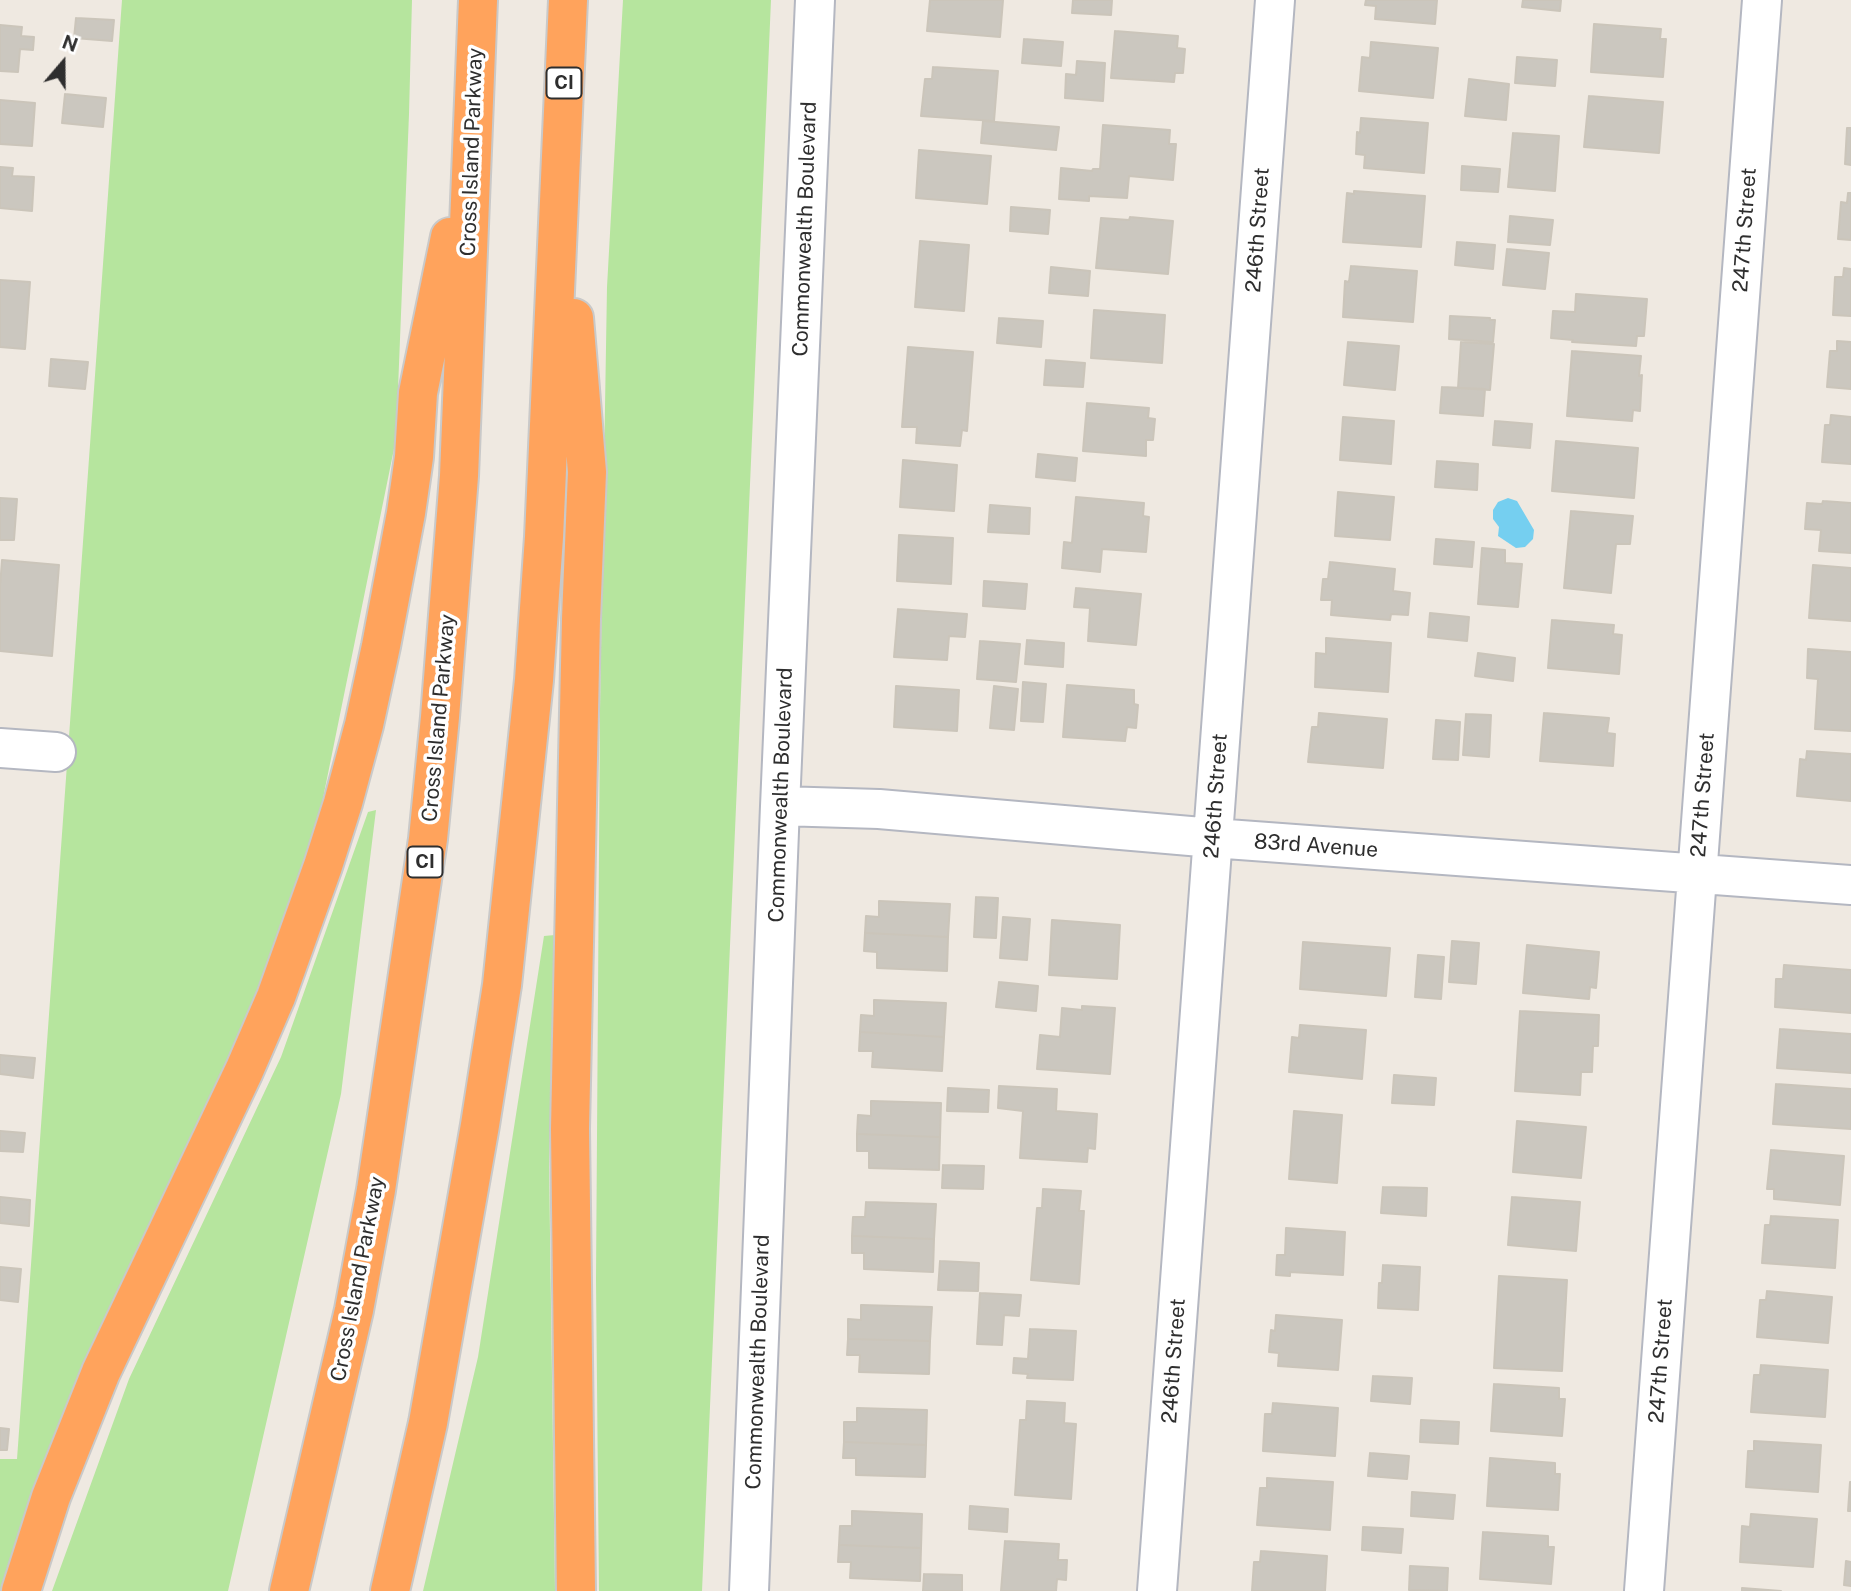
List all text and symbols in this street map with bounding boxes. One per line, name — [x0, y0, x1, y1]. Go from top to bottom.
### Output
north arrow — [28, 28, 98, 98]
text: N — [59, 30, 81, 56]
street label: Cross Island Parkway — [456, 47, 488, 257]
road number: CI — [546, 68, 582, 99]
street label: Commonwealth Boulevard — [788, 101, 822, 357]
street label: 246th Street — [1241, 167, 1275, 293]
street label: 247th Street — [1728, 167, 1762, 293]
street label: Cross Island Parkway — [417, 613, 461, 823]
street label: Commonwealth Boulevard — [764, 667, 798, 923]
street label: 247th Street — [1686, 732, 1720, 858]
street label: 246th Street — [1199, 733, 1233, 859]
street label: 83rd Avenue — [1253, 829, 1379, 863]
road number: CI — [408, 846, 442, 877]
street label: Cross Island Parkway — [326, 1174, 390, 1384]
street label: Commonwealth Boulevard — [741, 1234, 775, 1490]
street label: 246th Street — [1157, 1298, 1191, 1424]
street label: 247th Street — [1644, 1298, 1678, 1424]

